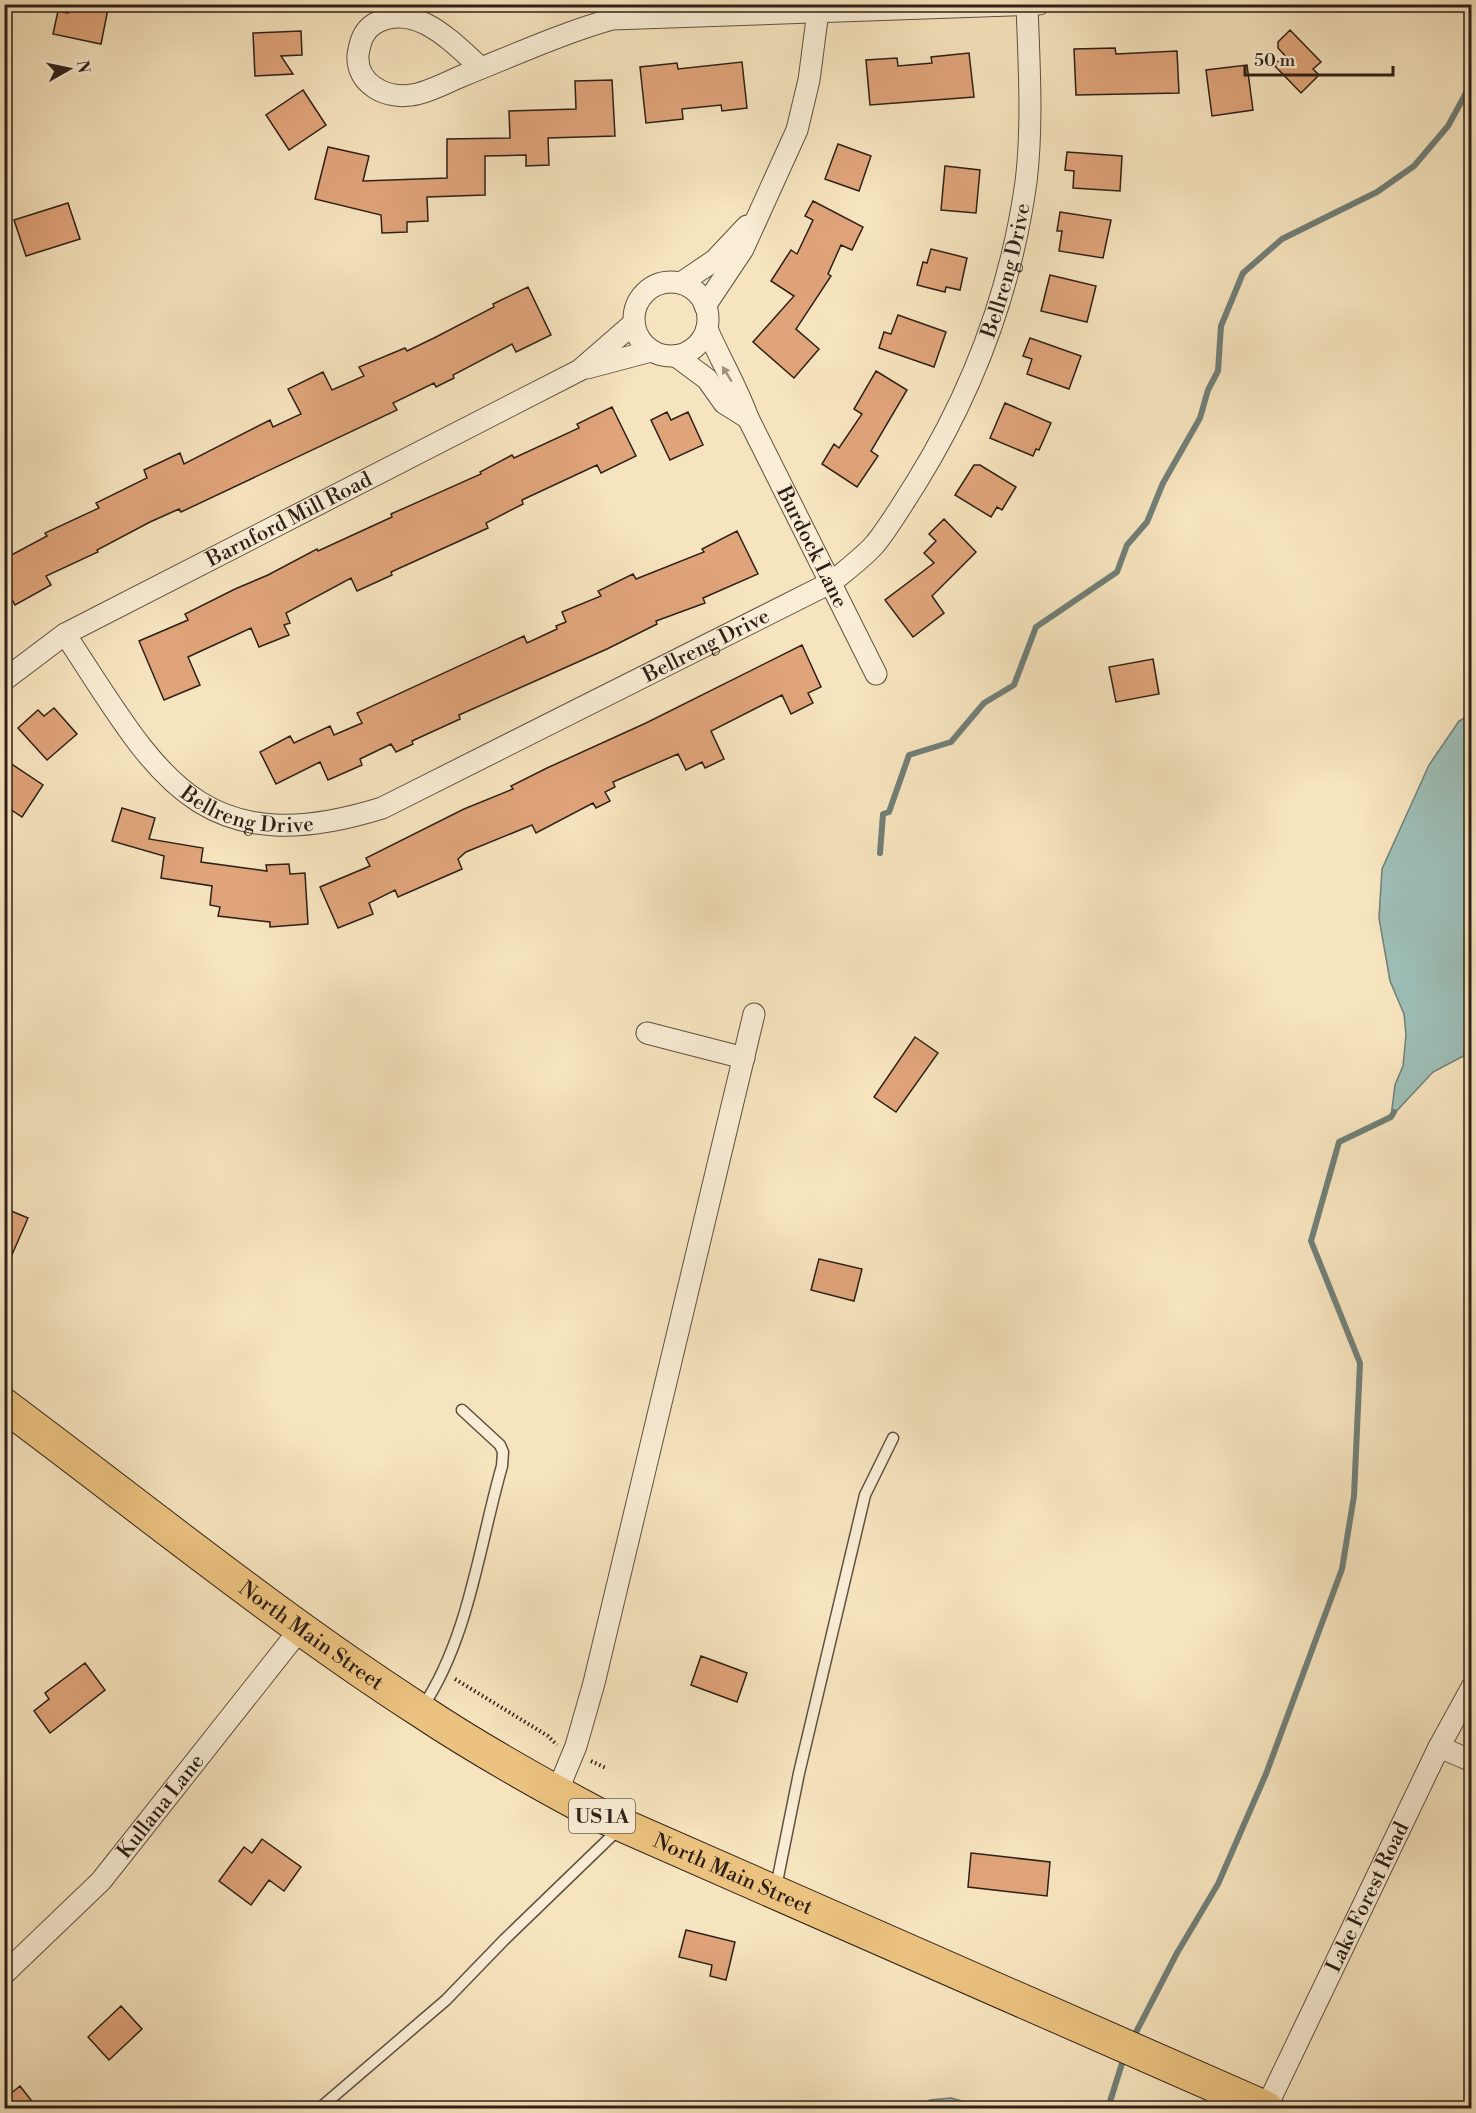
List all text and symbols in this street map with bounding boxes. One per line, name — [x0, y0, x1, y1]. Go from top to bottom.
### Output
north arrow — [39, 39, 99, 99]
scale bar — [1245, 39, 1394, 77]
text: 50 m — [1254, 49, 1296, 72]
text: N — [72, 59, 94, 75]
street label: Bellreng Drive — [976, 201, 1037, 343]
one-way arrow — [722, 366, 733, 382]
street label: Barnford Mill Road — [201, 467, 377, 574]
street label: Burdock Lane — [770, 481, 853, 613]
street label: Bellreng Drive — [638, 603, 774, 689]
street label: Bellreng Drive — [174, 780, 315, 839]
street label: North Main Street — [233, 1576, 388, 1697]
street label: Kullana Lane — [112, 1749, 210, 1864]
road number: US 1A — [569, 1799, 635, 1833]
street label: Lake Forest Road — [1321, 1818, 1415, 1977]
street label: North Main Street — [649, 1828, 817, 1921]

